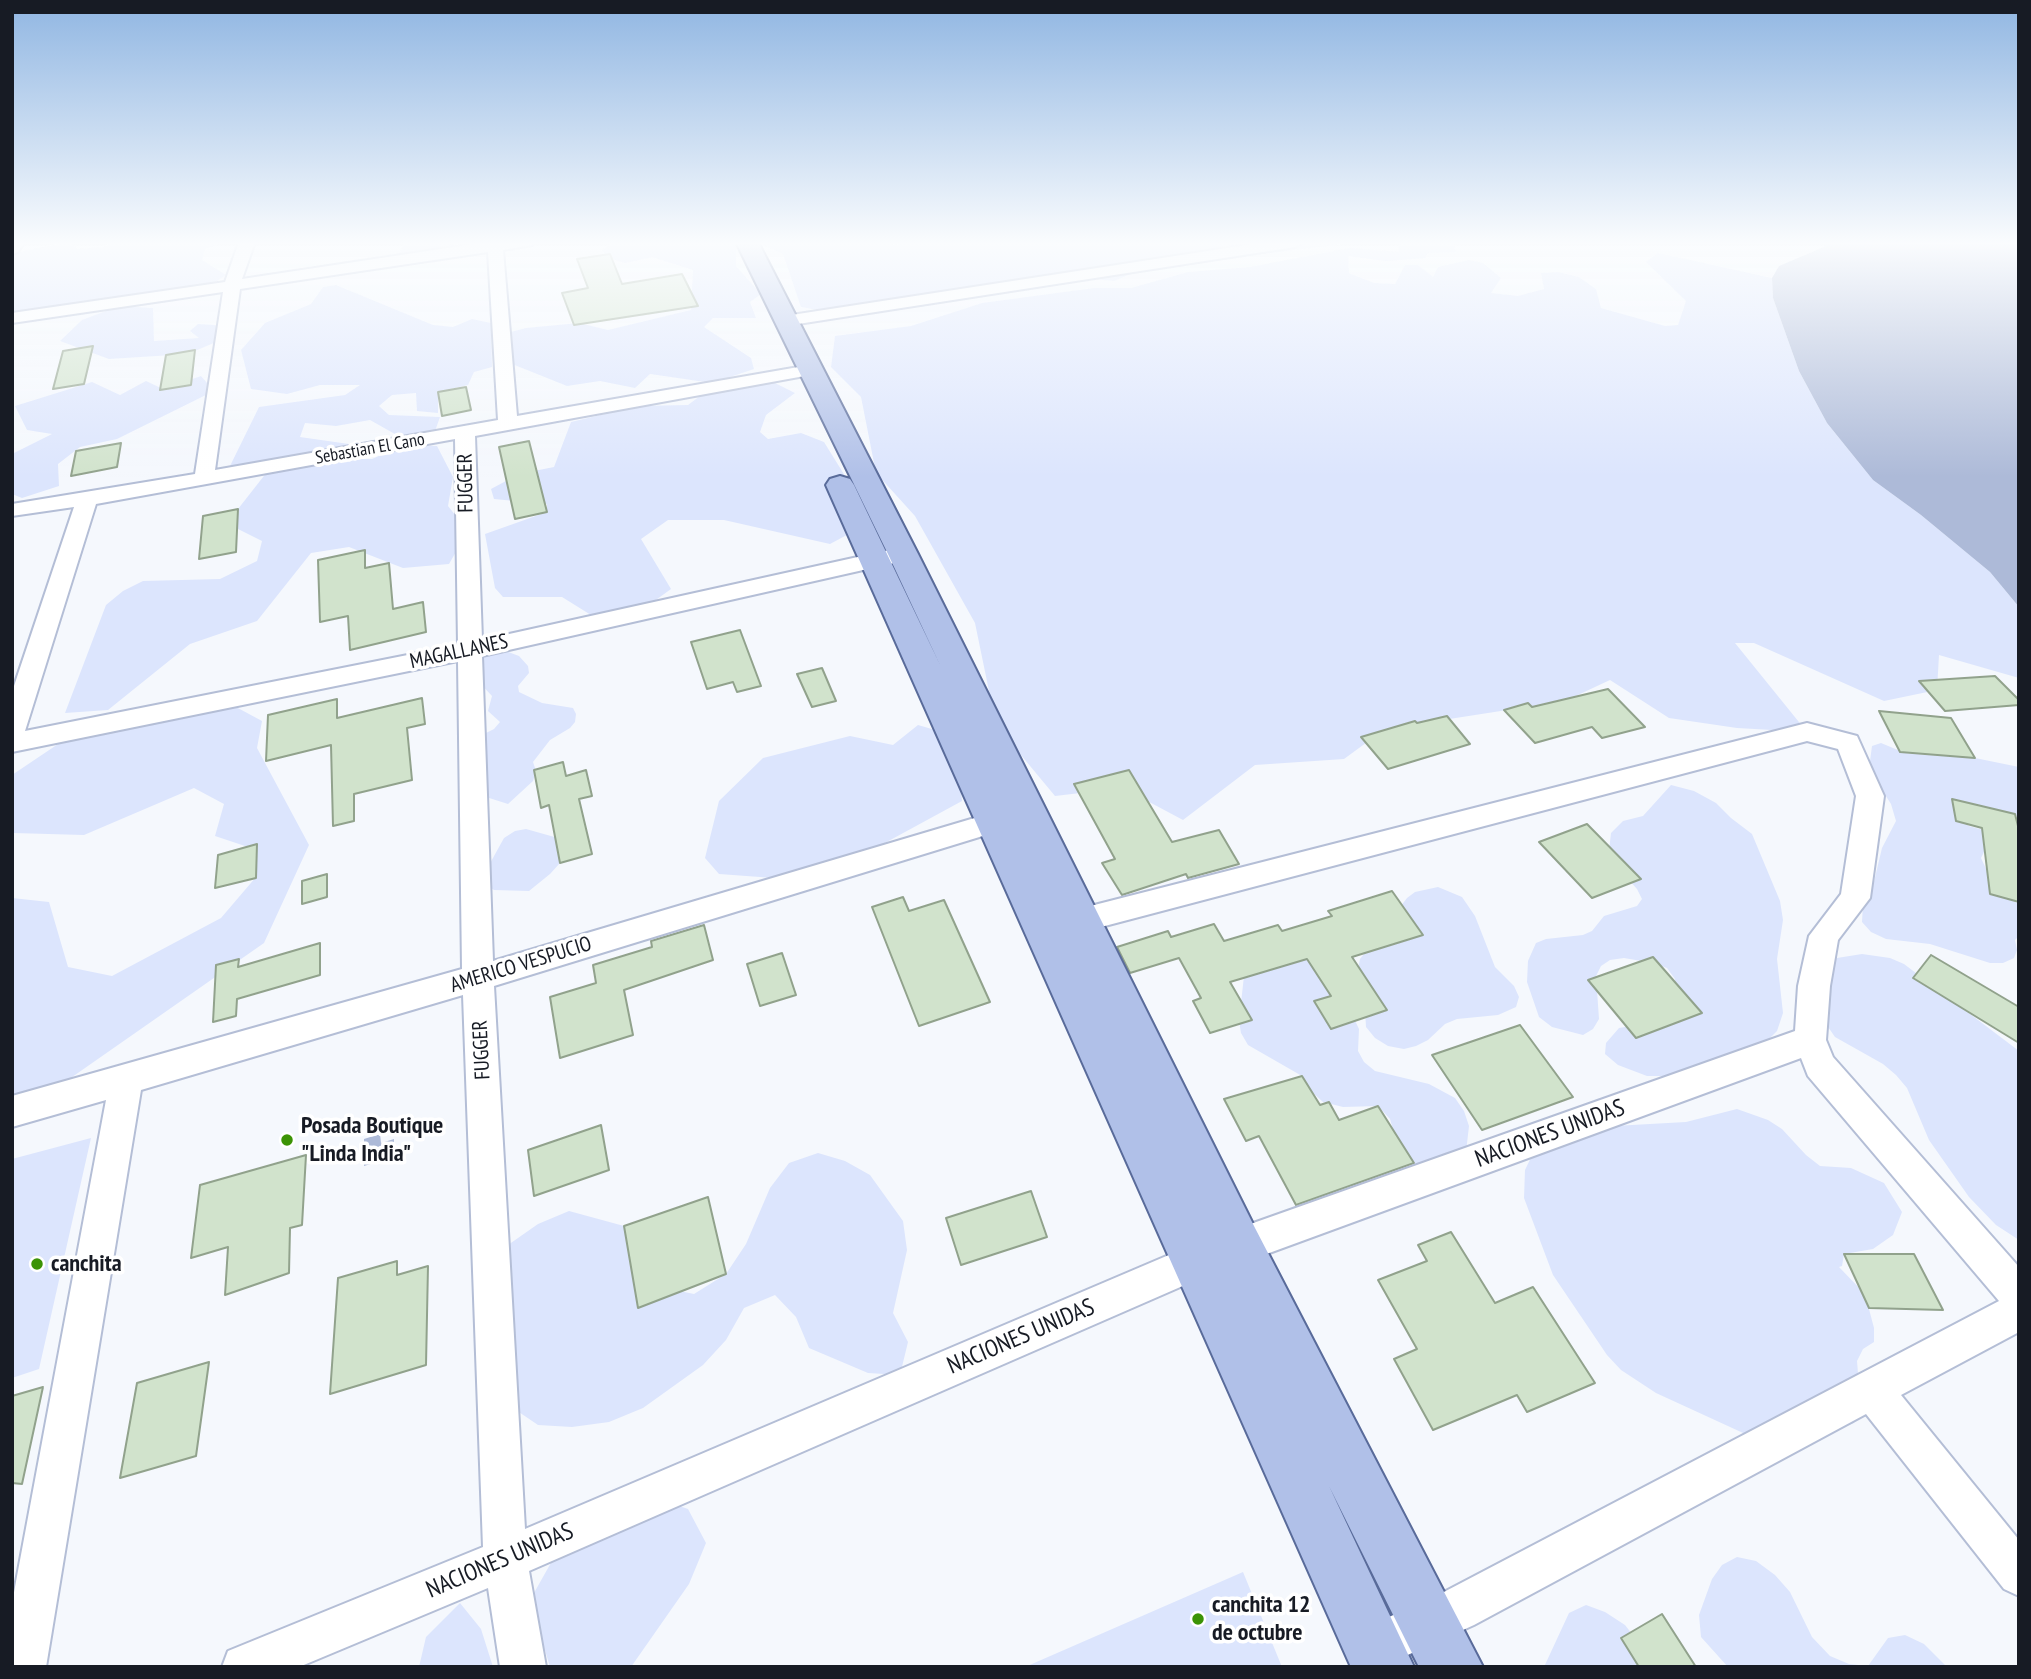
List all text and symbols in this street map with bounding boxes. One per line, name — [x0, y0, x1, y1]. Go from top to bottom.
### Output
street label: Sebastian El Cano — [314, 429, 426, 469]
street label: FUGGER — [453, 453, 479, 513]
street label: MAGALLANES — [408, 629, 510, 675]
street label: AMERICO VESPUCIO — [447, 932, 595, 998]
street label: FUGGER — [468, 1020, 496, 1080]
street label: NACIONES UNIDAS — [1471, 1094, 1629, 1174]
place label: Posada Boutique "Linda India" — [301, 1112, 443, 1168]
marker: Posada Boutique "Linda India" — [279, 1132, 295, 1148]
place label: canchita — [51, 1250, 122, 1278]
marker: canchita — [29, 1256, 45, 1272]
street label: NACIONES UNIDAS — [943, 1293, 1099, 1381]
street label: NACIONES UNIDAS — [422, 1517, 578, 1605]
place label: canchita 12 de octubre — [1212, 1591, 1310, 1647]
marker: canchita 12 de octubre — [1190, 1611, 1206, 1627]

